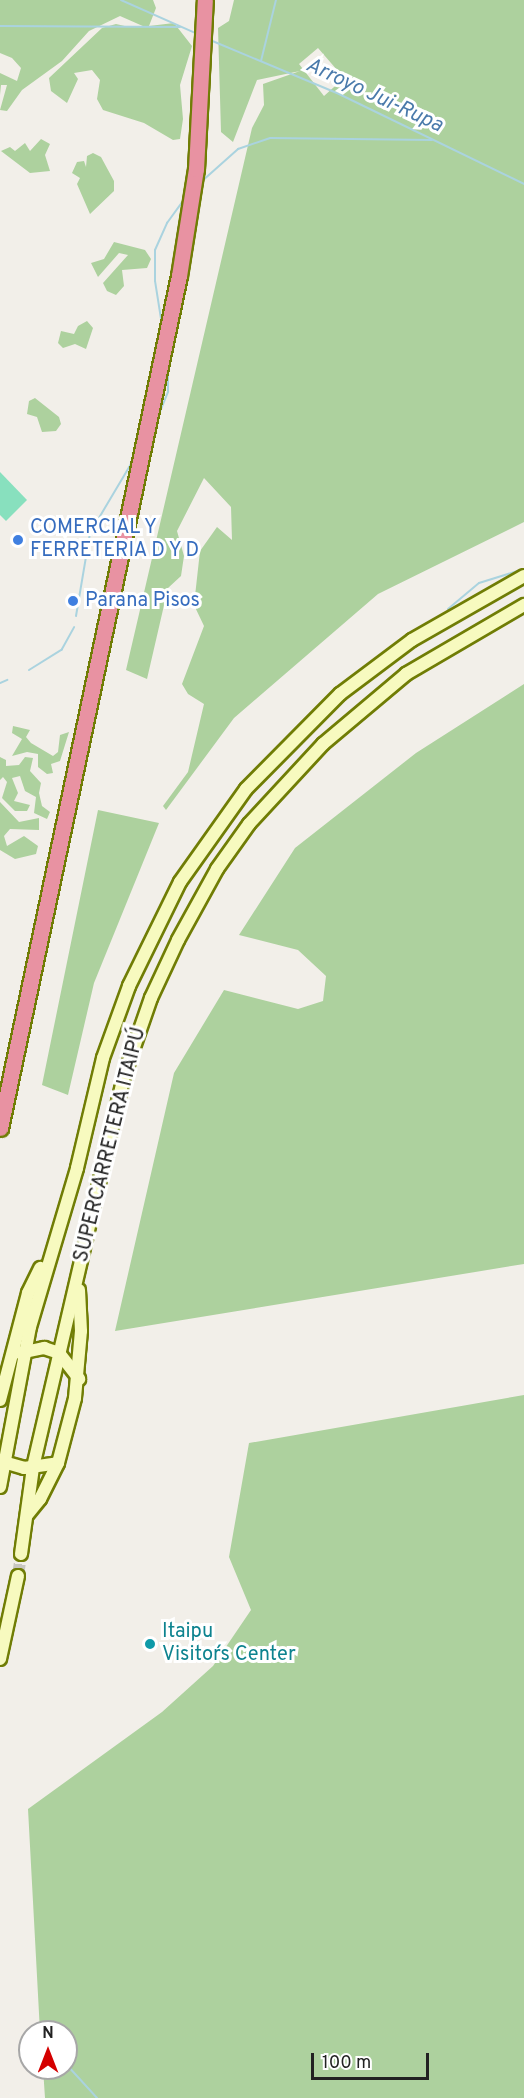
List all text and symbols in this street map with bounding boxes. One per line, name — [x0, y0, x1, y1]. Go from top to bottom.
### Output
water label: Arroyo Jui-Rupa — [301, 53, 447, 139]
place label: COMERCIAL Y FERRETERIA D Y D — [30, 516, 201, 563]
marker: COMERCIAL Y FERRETERIA D Y D — [11, 533, 25, 547]
place label: Parana Pisos — [85, 589, 200, 613]
marker: Parana Pisos — [66, 594, 80, 608]
street label: SUPERCARRETERA ITAIPÚ — [70, 1025, 152, 1265]
place label: Itaipu Visitor´s Center — [162, 1620, 296, 1667]
marker: Itaipu Visitor´s Center — [143, 1637, 157, 1651]
north arrow — [18, 2020, 78, 2080]
text: N — [42, 2024, 54, 2044]
scale bar — [314, 2041, 432, 2079]
text: 100 m — [322, 2052, 371, 2075]

